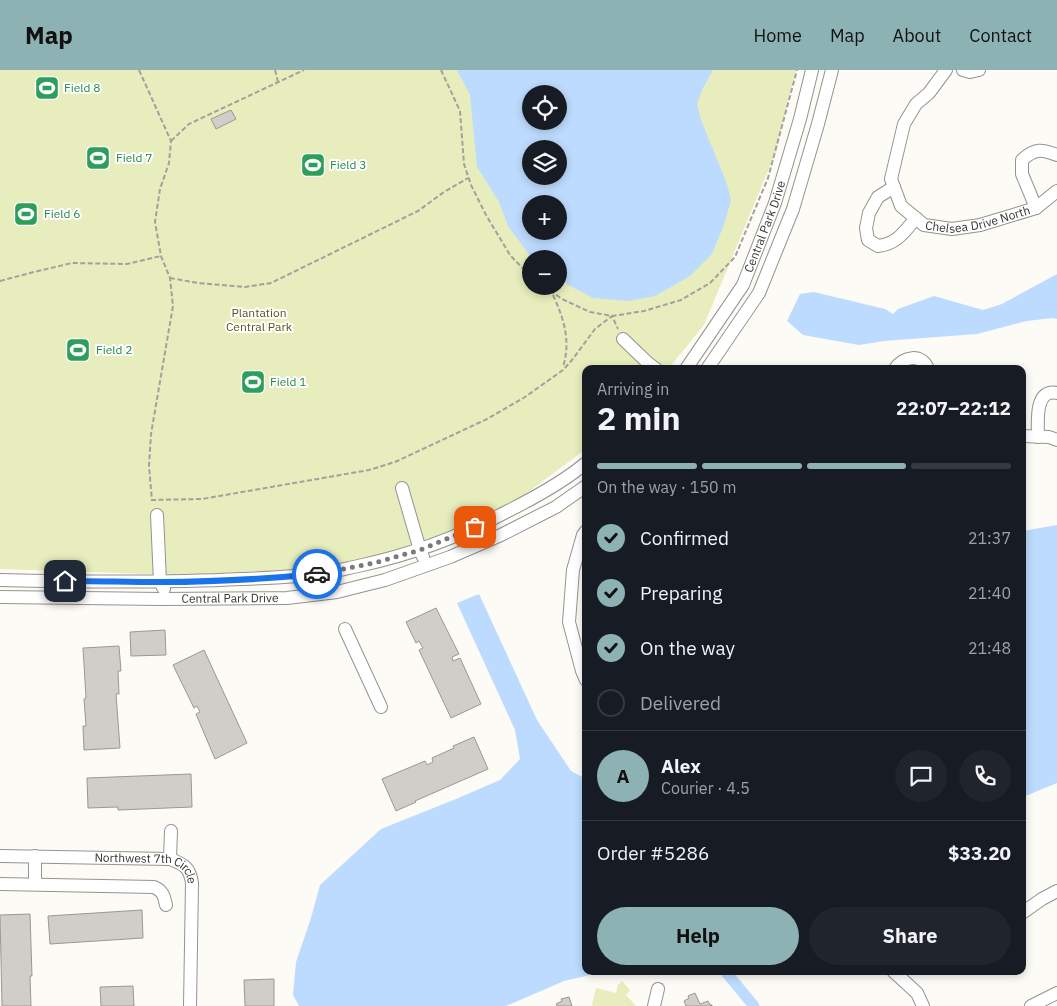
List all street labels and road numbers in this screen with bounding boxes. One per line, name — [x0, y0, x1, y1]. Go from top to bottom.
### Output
street label: Central Park Drive — [741, 178, 788, 275]
street label: Chelsea Drive North — [924, 202, 1032, 236]
street label: Central Park Drive — [181, 590, 279, 606]
street label: Northwest 7th Circle — [94, 850, 200, 885]

